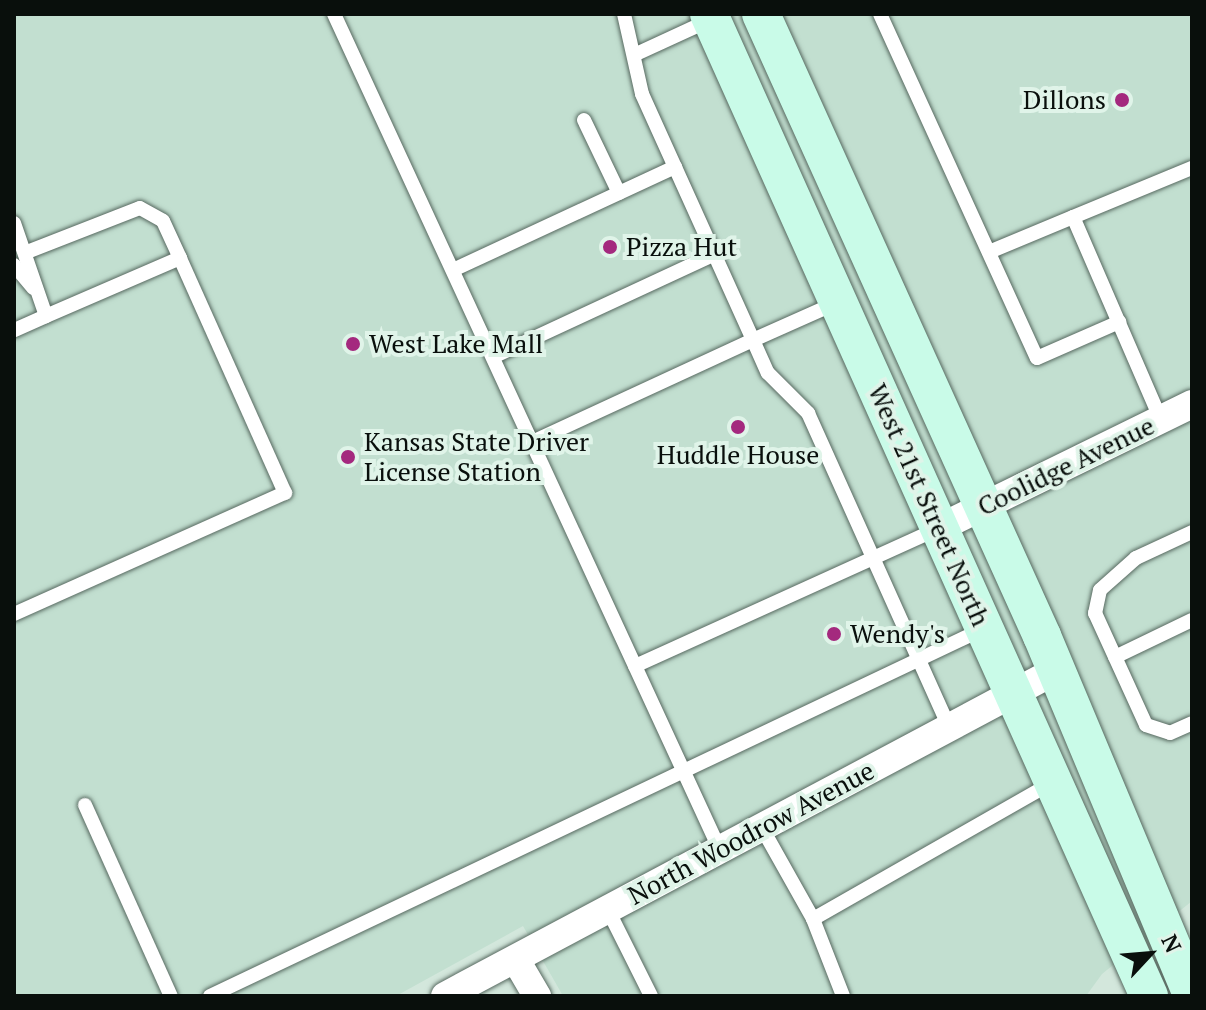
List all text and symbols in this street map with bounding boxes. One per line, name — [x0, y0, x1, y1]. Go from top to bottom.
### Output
place label: Dillons — [1023, 84, 1106, 116]
marker: Dillons — [1113, 91, 1131, 109]
place label: Pizza Hut — [626, 231, 737, 263]
marker: Pizza Hut — [601, 238, 619, 256]
place label: West Lake Mall — [369, 328, 543, 360]
marker: West Lake Mall — [344, 335, 362, 353]
street label: West 21st Street North — [862, 379, 996, 631]
street label: Coolidge Avenue — [972, 410, 1160, 522]
marker: Huddle House — [729, 418, 747, 436]
place label: Kansas State Driver License Station — [364, 426, 589, 488]
place label: Huddle House — [657, 439, 819, 471]
marker: Kansas State Driver License Station — [339, 448, 357, 466]
place label: Wendy's — [850, 618, 945, 650]
marker: Wendy's — [825, 625, 843, 643]
street label: North Woodrow Avenue — [622, 755, 880, 911]
north arrow — [1110, 914, 1190, 994]
text: N — [1155, 929, 1189, 957]

